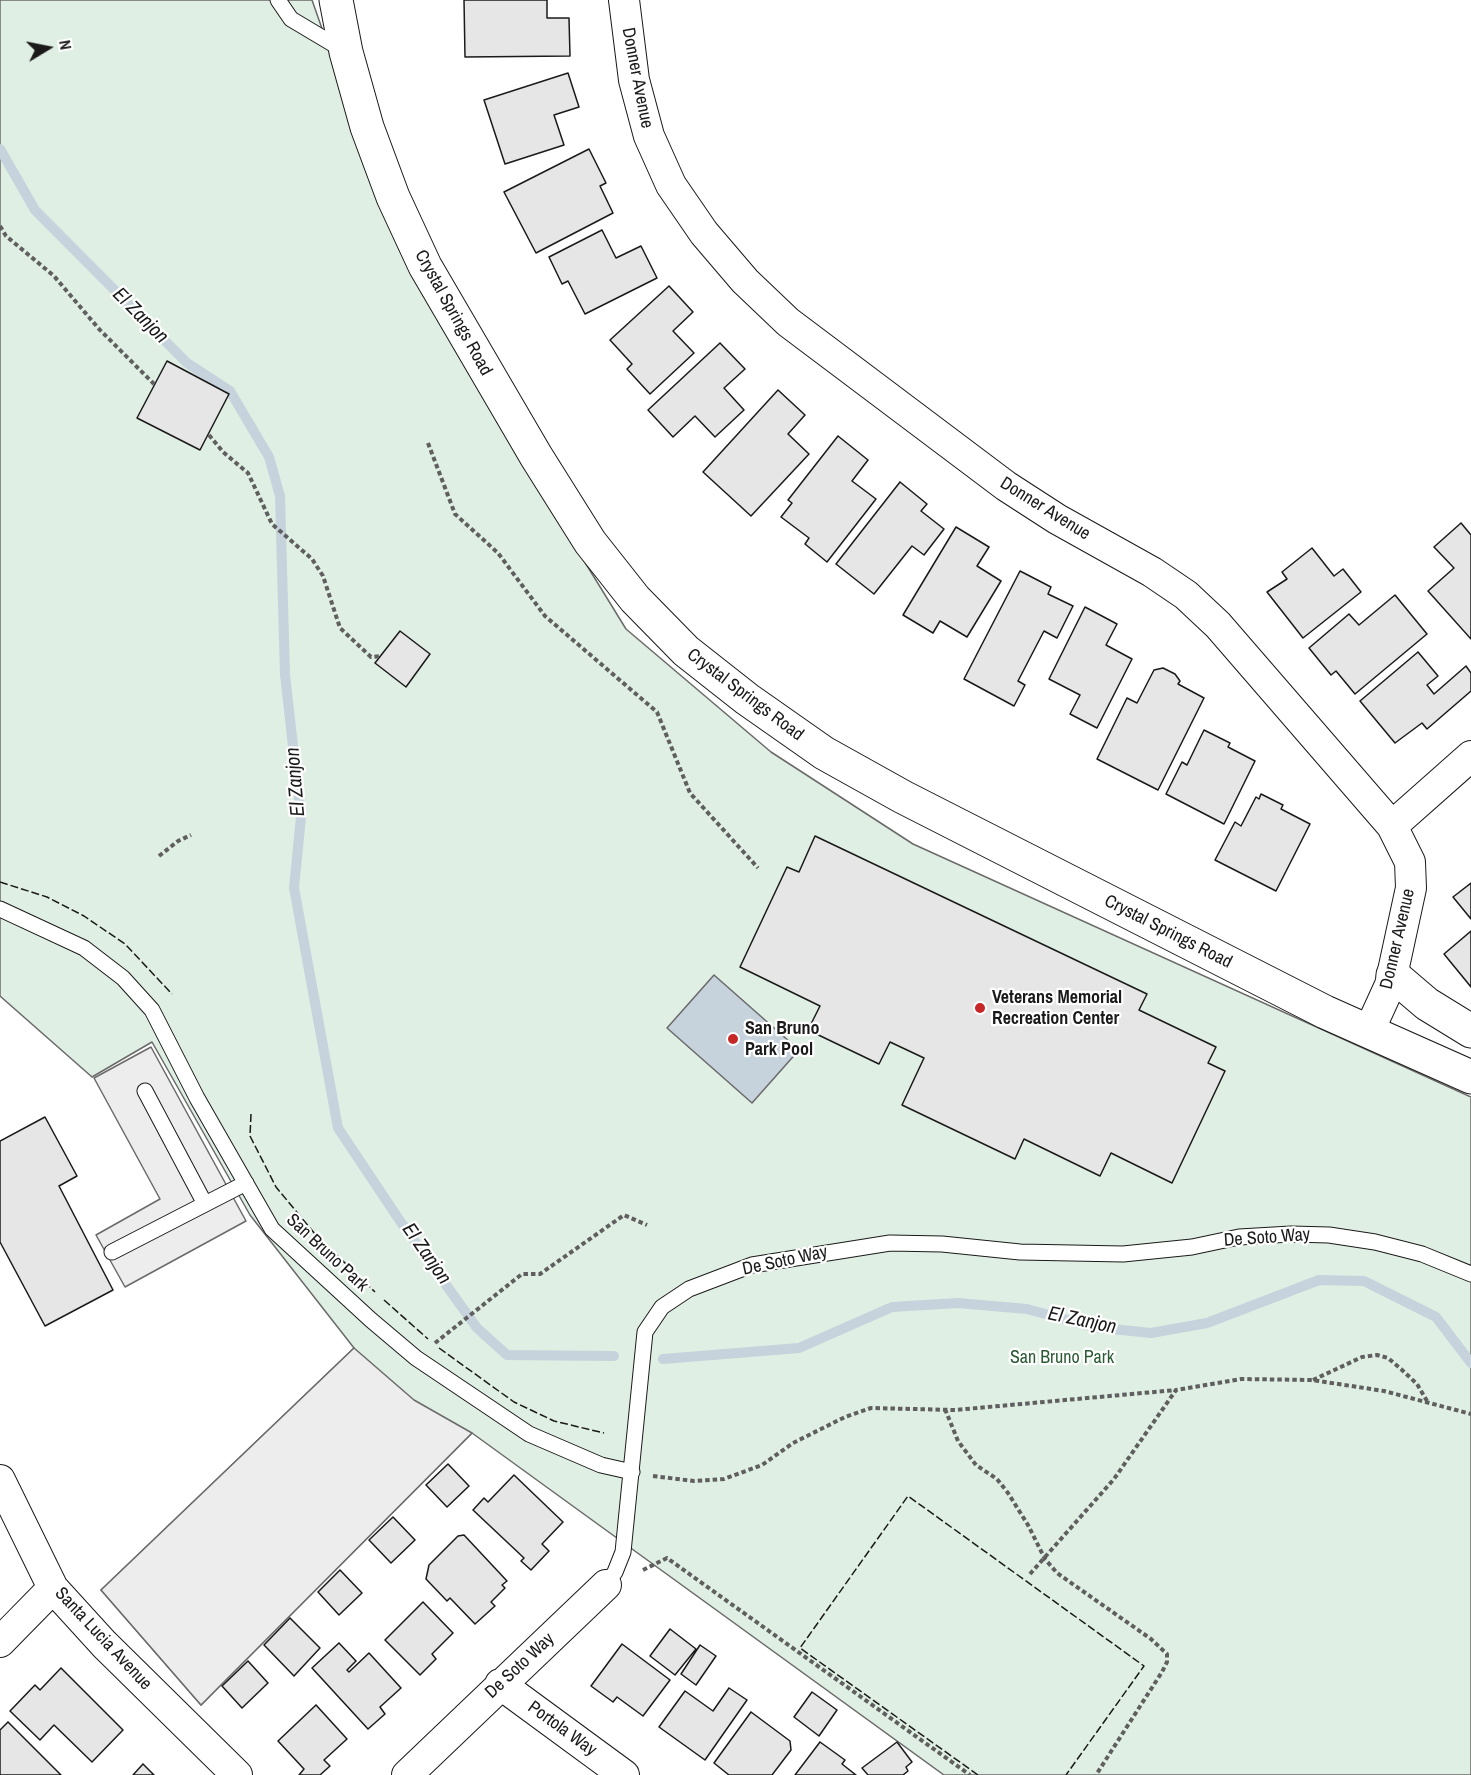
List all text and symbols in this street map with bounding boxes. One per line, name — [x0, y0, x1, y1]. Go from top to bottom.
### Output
north arrow — [18, 18, 78, 78]
street label: Donner Avenue — [617, 26, 657, 130]
text: N — [54, 38, 77, 51]
street label: Crystal Springs Road — [410, 246, 496, 380]
water label: El Zanjon — [107, 283, 173, 349]
street label: Donner Avenue — [996, 473, 1094, 545]
street label: Crystal Springs Road — [682, 644, 808, 746]
water label: El Zanjon — [281, 746, 311, 818]
street label: Donner Avenue — [1376, 887, 1420, 991]
street label: Crystal Springs Road — [1101, 891, 1235, 973]
place label: Veterans Memorial Recreation Center — [992, 987, 1122, 1030]
marker: Veterans Memorial Recreation Center — [973, 1001, 987, 1015]
place label: San Bruno Park Pool — [745, 1018, 820, 1060]
marker: San Bruno Park Pool — [726, 1032, 740, 1046]
street label: San Bruno Park — [282, 1210, 372, 1296]
water label: El Zanjon — [396, 1219, 456, 1289]
street label: De Soto Way — [1223, 1224, 1311, 1252]
street label: De Soto Way — [740, 1241, 830, 1281]
water label: El Zanjon — [1046, 1302, 1118, 1340]
park label: San Bruno Park — [1010, 1347, 1114, 1369]
street label: Santa Lucia Avenue — [50, 1583, 156, 1695]
street label: De Soto Way — [481, 1629, 559, 1703]
street label: Portola Way — [523, 1697, 601, 1761]

